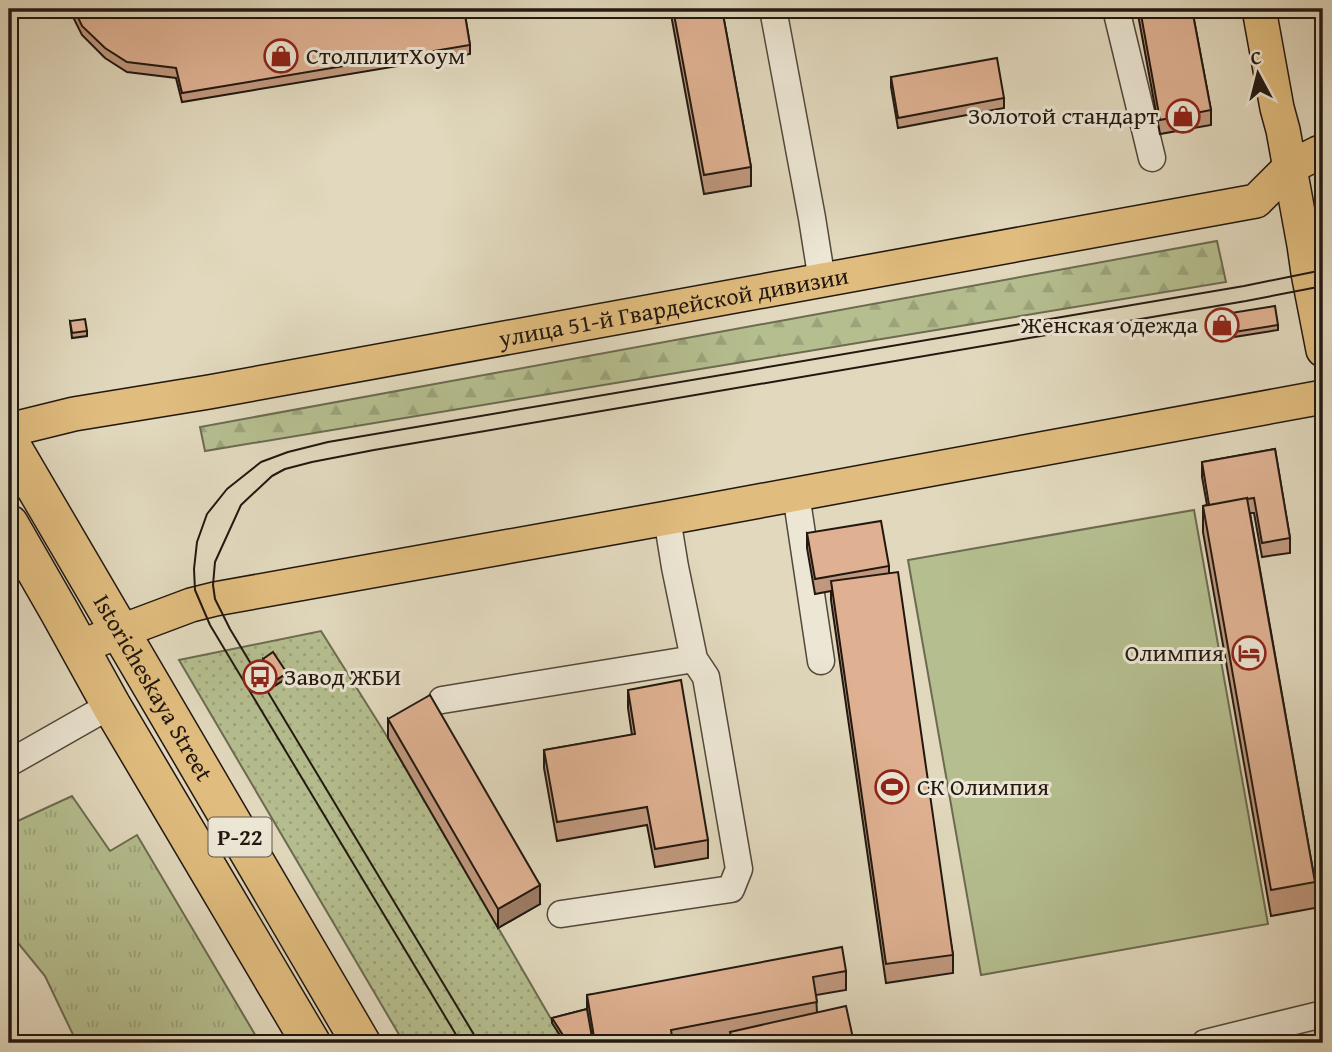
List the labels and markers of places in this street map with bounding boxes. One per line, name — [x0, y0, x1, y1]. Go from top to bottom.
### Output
shop icon: СтолплитХоум — [262, 37, 300, 75]
place label: СтолплитХоум — [306, 38, 465, 73]
shop icon: Золотой стандарт — [1164, 97, 1202, 135]
place label: Золотой стандарт — [968, 98, 1158, 133]
shop icon: Женская одежда — [1203, 306, 1241, 344]
place label: Женская одежда — [1020, 307, 1199, 342]
hotel icon: Олимпия — [1230, 634, 1268, 672]
place label: Олимпия — [1125, 635, 1224, 670]
bus stop icon: Завод ЖБИ — [241, 658, 279, 696]
place label: Завод ЖБИ — [284, 659, 401, 694]
sports icon: СК Олимпия — [873, 768, 911, 806]
place label: СК Олимпия — [917, 769, 1049, 804]

